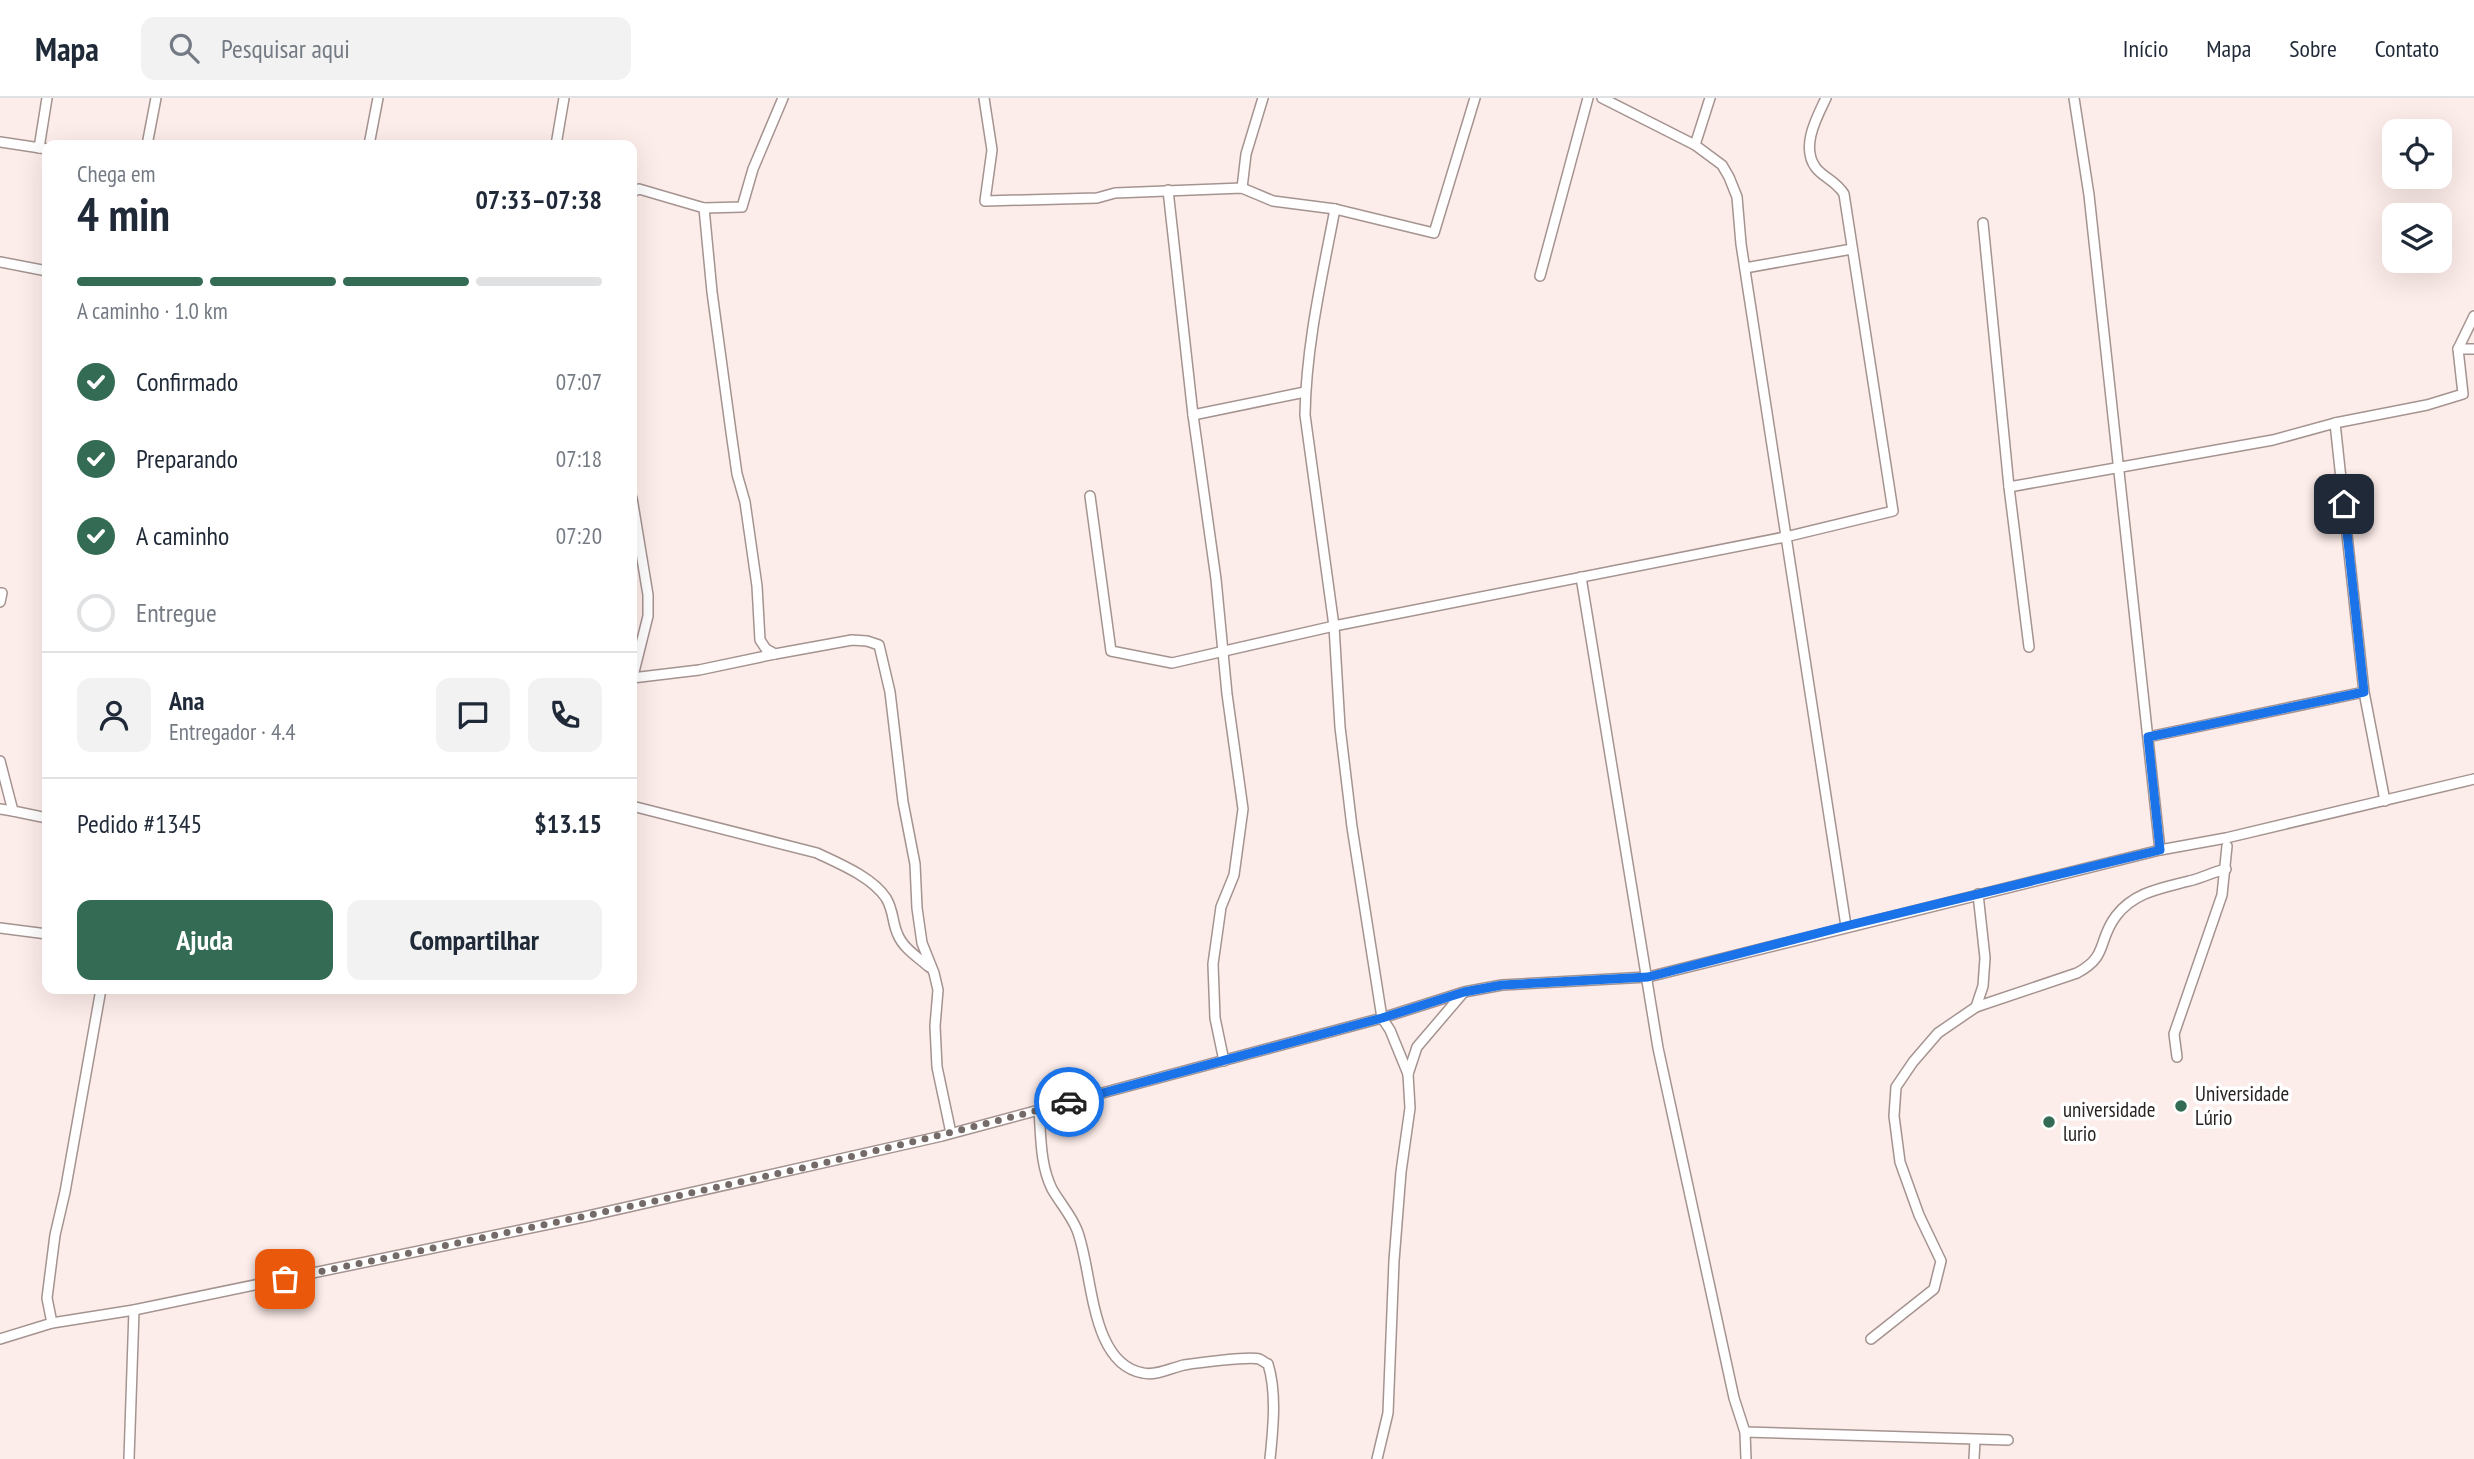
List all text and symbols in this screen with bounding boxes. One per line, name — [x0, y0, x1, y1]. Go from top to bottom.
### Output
search box — [141, 17, 631, 80]
text: Mapa — [35, 27, 99, 70]
icon: search — [165, 29, 203, 67]
text: Pesquisar aqui — [221, 32, 350, 65]
text: Início — [2123, 33, 2168, 64]
text: Mapa — [2206, 33, 2251, 64]
text: Sobre — [2289, 33, 2337, 64]
text: Contato — [2375, 33, 2439, 64]
map controls — [2382, 119, 2452, 273]
button: locate — [2382, 119, 2452, 189]
text: Chega em — [77, 159, 155, 188]
text: 07:33–07:38 — [475, 183, 602, 216]
text: 4 min — [77, 184, 170, 244]
button: layers — [2382, 203, 2452, 273]
text: A caminho · 1.0 km — [77, 296, 228, 325]
icon: check — [77, 363, 115, 401]
text: Confirmado — [136, 365, 238, 398]
text: 07:07 — [556, 367, 602, 396]
icon: check — [77, 440, 115, 478]
text: Preparando — [136, 442, 238, 475]
text: 07:18 — [556, 444, 602, 473]
pin — [2314, 474, 2374, 534]
icon: home — [2325, 485, 2363, 523]
icon: check — [77, 517, 115, 555]
text: A caminho — [136, 519, 229, 552]
text: 07:20 — [556, 521, 602, 550]
text: Entregue — [136, 596, 217, 629]
button: person — [77, 678, 151, 752]
button: chat — [436, 678, 510, 752]
button: phone — [528, 678, 602, 752]
text: Ana — [169, 684, 204, 717]
text: Entregador · 4.4 — [169, 717, 296, 746]
text: Pedido #1345 — [77, 807, 202, 840]
text: $13.15 — [534, 807, 602, 840]
button: Ajuda — [77, 900, 333, 980]
button: Compartilhar — [347, 900, 602, 980]
courier — [1034, 1067, 1104, 1137]
place label: Universidade Lúrio — [2195, 1080, 2289, 1131]
icon: car — [1050, 1083, 1088, 1121]
place label: universidade lurio — [2063, 1096, 2155, 1147]
marker: Universidade Lúrio — [2173, 1098, 2189, 1114]
marker: universidade lurio — [2041, 1114, 2057, 1130]
pin — [255, 1249, 315, 1309]
icon: bag — [266, 1260, 304, 1298]

